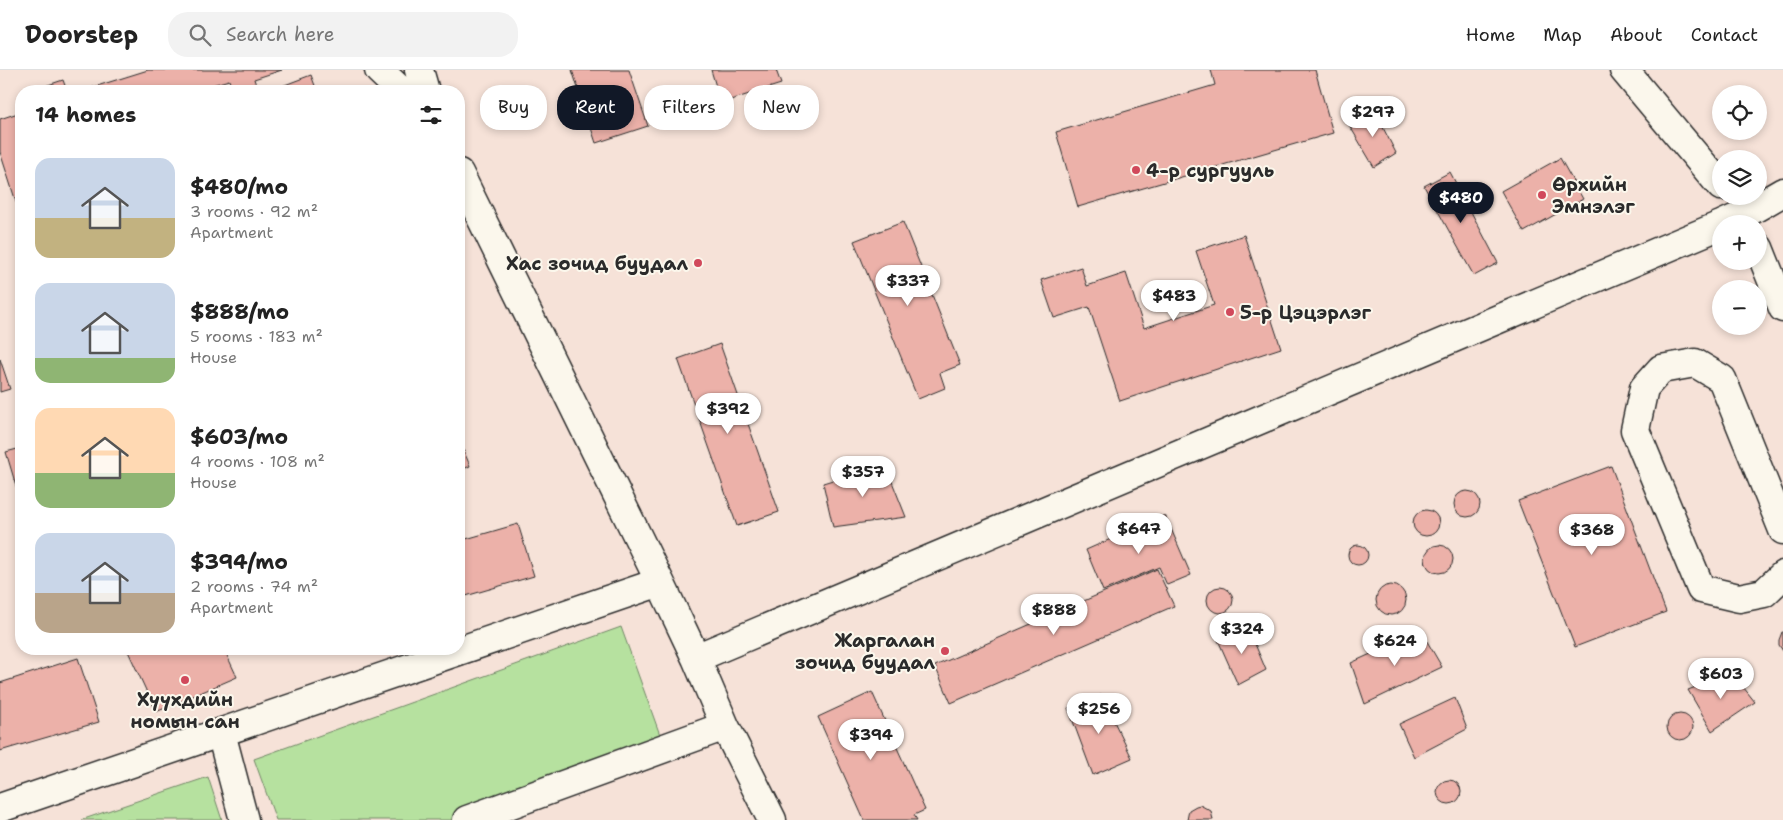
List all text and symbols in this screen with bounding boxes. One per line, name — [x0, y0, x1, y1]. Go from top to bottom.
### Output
search box — [168, 12, 518, 57]
text: Doorstep — [25, 19, 138, 51]
icon: search — [186, 21, 214, 49]
text: Search here — [226, 22, 335, 47]
text: Home — [1466, 23, 1515, 47]
text: Map — [1543, 23, 1582, 47]
text: About — [1610, 23, 1663, 47]
text: Contact — [1691, 23, 1758, 47]
chip: Buy — [480, 85, 547, 130]
chip: Rent — [557, 85, 634, 130]
chip: Filters — [644, 85, 734, 130]
chip: New — [744, 85, 819, 130]
map controls — [1712, 85, 1767, 335]
button: locate — [1712, 85, 1767, 140]
pin: $297 — [1343, 96, 1403, 138]
text: 14 homes — [35, 101, 136, 129]
icon: filters — [417, 101, 445, 129]
text: $297 — [1351, 101, 1395, 122]
button: layers — [1712, 150, 1767, 205]
place label: 4-р сургууль — [1146, 158, 1274, 183]
marker: 4-р сургууль — [1130, 164, 1142, 176]
place label: Өрхийн Эмнэлэг — [1552, 172, 1635, 219]
text: $480/mo — [190, 173, 288, 201]
icon: home — [75, 178, 135, 238]
pin: $480 — [1431, 182, 1491, 224]
text: $480 — [1439, 187, 1483, 208]
marker: Өрхийн Эмнэлэг — [1536, 189, 1548, 201]
text: 3 rooms · 92 m² — [190, 201, 318, 222]
button: + — [1712, 215, 1767, 270]
text: Apartment — [190, 222, 273, 243]
place label: Хас зочид буудал — [506, 251, 688, 276]
marker: Хас зочид буудал — [692, 257, 704, 269]
pin: $337 — [878, 264, 938, 307]
text: $337 — [886, 270, 930, 291]
pin: $483 — [1144, 280, 1204, 322]
button: − — [1712, 280, 1767, 335]
text: $483 — [1152, 285, 1196, 306]
text: $888/mo — [190, 298, 289, 326]
place label: 5-р Цэцэрлэг — [1240, 300, 1371, 325]
icon: home — [75, 303, 135, 363]
marker: 5-р Цэцэрлэг — [1224, 306, 1236, 318]
text: 5 rooms · 183 m² — [190, 326, 323, 347]
text: House — [190, 347, 237, 368]
pin: $392 — [698, 392, 758, 435]
text: $392 — [706, 398, 750, 419]
text: $603/mo — [190, 423, 288, 451]
icon: home — [75, 428, 135, 488]
text: 4 rooms · 108 m² — [190, 451, 325, 472]
pin: $357 — [833, 456, 893, 498]
text: $357 — [842, 461, 884, 482]
text: House — [190, 472, 237, 493]
pin: $647 — [1109, 512, 1169, 555]
pin: $368 — [1562, 514, 1622, 556]
text: $647 — [1117, 518, 1161, 539]
text: $368 — [1570, 519, 1614, 540]
text: $394/mo — [190, 548, 288, 576]
icon: home — [75, 553, 135, 613]
text: 2 rooms · 74 m² — [190, 576, 318, 597]
pin: $888 — [1024, 594, 1084, 636]
text: Apartment — [190, 597, 273, 618]
text: $888 — [1032, 599, 1076, 620]
pin: $324 — [1212, 612, 1272, 655]
text: $324 — [1220, 618, 1264, 639]
pin: $624 — [1365, 624, 1425, 667]
place label: Жаргалан зочид буудал — [795, 628, 935, 675]
text: $624 — [1373, 630, 1417, 651]
marker: Жаргалан зочид буудал — [939, 645, 951, 657]
pin: $603 — [1691, 658, 1751, 700]
text: $603 — [1699, 663, 1743, 684]
marker: Хүүхдийн номын сан — [179, 674, 191, 686]
place label: Хүүхдийн номын сан — [130, 687, 240, 734]
pin: $256 — [1069, 692, 1129, 735]
text: $256 — [1078, 698, 1120, 719]
pin: $394 — [841, 718, 901, 761]
text: $394 — [849, 724, 893, 745]

